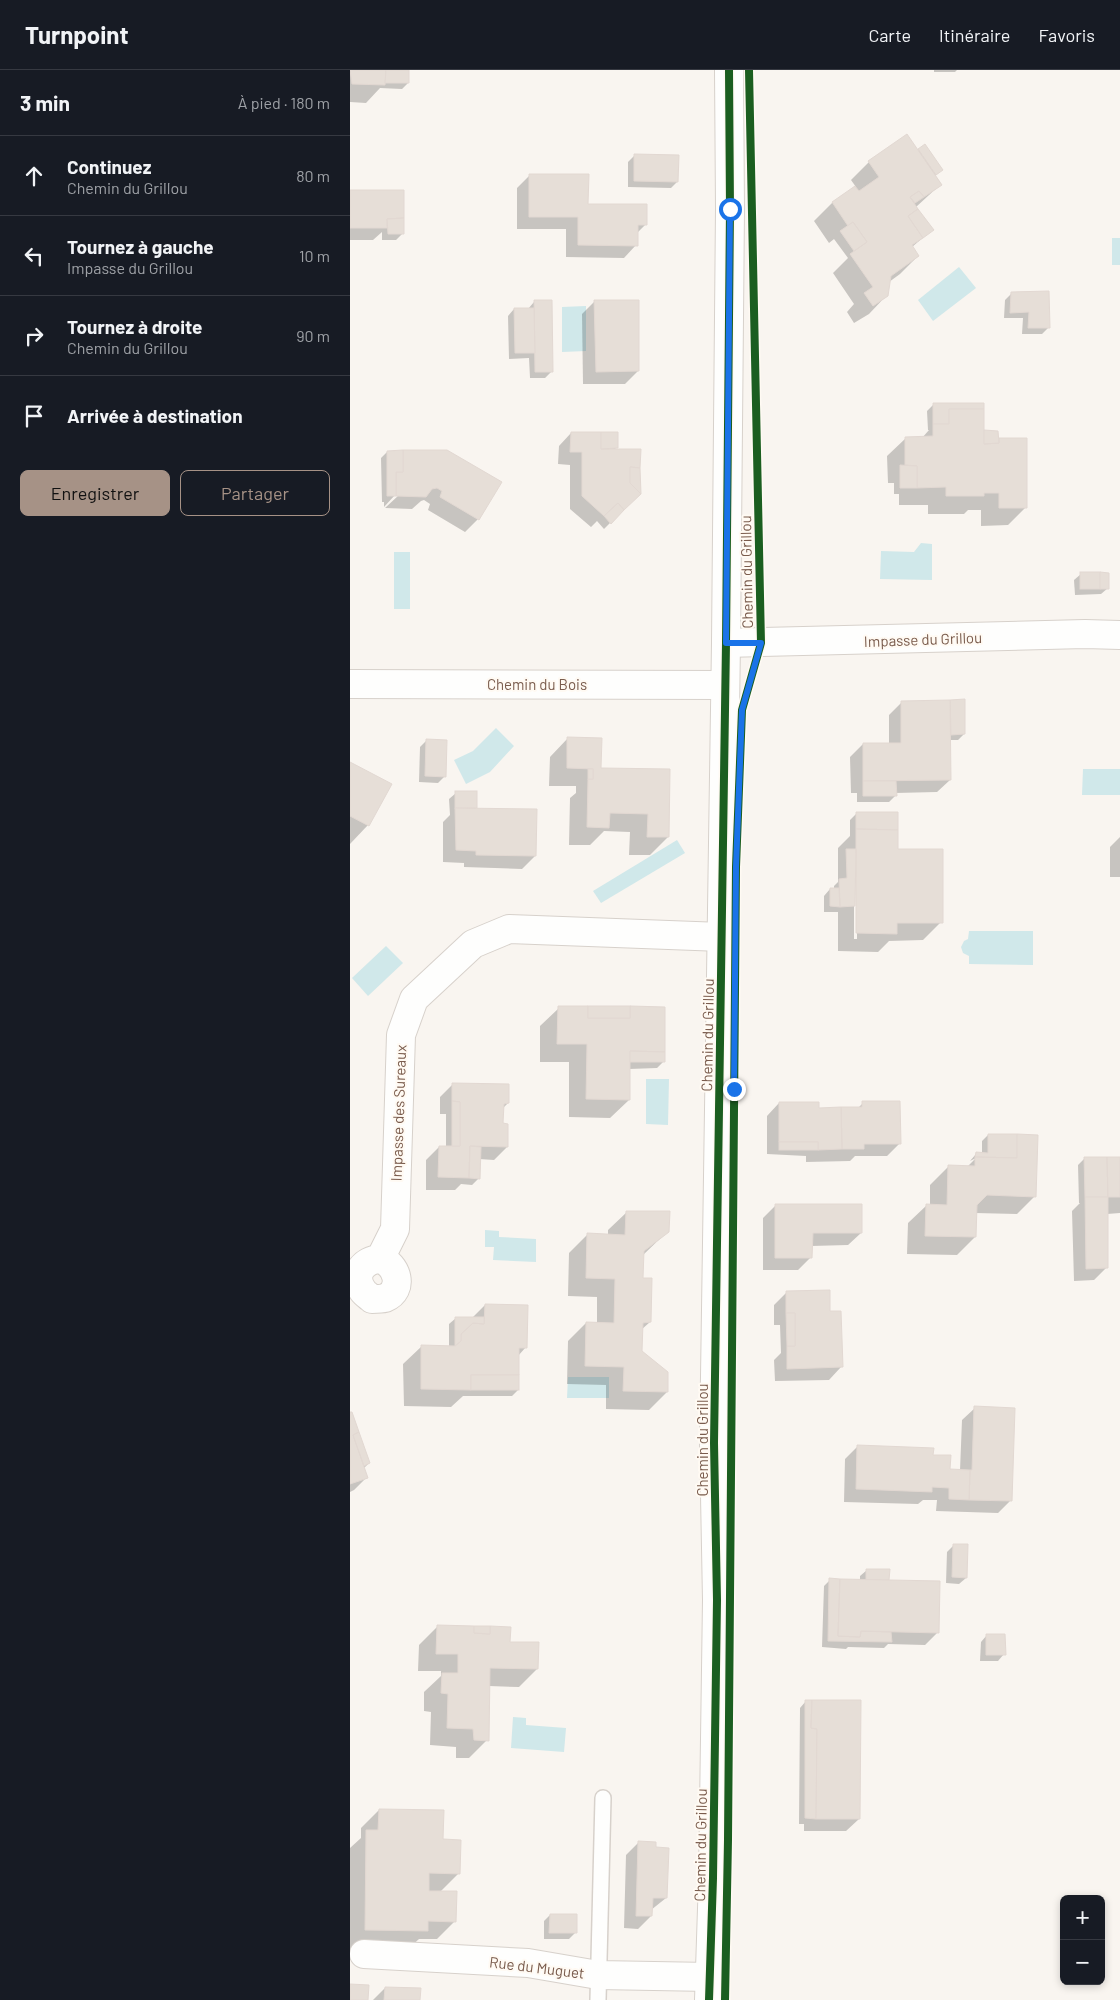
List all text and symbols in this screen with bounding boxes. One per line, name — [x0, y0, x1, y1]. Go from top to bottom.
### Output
text: Turnpoint — [25, 20, 129, 49]
text: Carte — [868, 24, 911, 46]
text: Itinéraire — [939, 24, 1010, 46]
text: Favoris — [1038, 24, 1095, 46]
text: 3 min — [20, 90, 70, 115]
text: À pied · 180 m — [238, 93, 330, 112]
text: Continuez — [67, 155, 151, 178]
icon: ahead — [20, 162, 48, 190]
text: 80 m — [296, 166, 330, 185]
text: Chemin du Grillou — [67, 178, 188, 197]
route start — [719, 198, 742, 221]
text: Tournez à gauche — [67, 235, 214, 258]
icon: left — [20, 242, 48, 270]
text: 10 m — [299, 246, 330, 265]
text: Impasse du Grillou — [67, 258, 193, 277]
text: Tournez à droite — [67, 315, 203, 338]
icon: right — [20, 322, 48, 350]
text: 90 m — [296, 326, 330, 345]
text: Chemin du Grillou — [67, 338, 188, 357]
icon: arrive — [20, 402, 48, 430]
text: Arrivée à destination — [67, 404, 243, 427]
button: Enregistrer — [20, 470, 170, 516]
button: Partager — [180, 470, 330, 516]
street label: Chemin du Grillou — [736, 515, 756, 629]
street label: Impasse du Grillou — [864, 628, 982, 650]
street label: Chemin du Bois — [487, 675, 587, 693]
street label: Chemin du Grillou — [697, 978, 717, 1092]
street label: Impasse des Sureaux — [387, 1044, 409, 1182]
route end — [723, 1078, 746, 1101]
street label: Chemin du Grillou — [693, 1383, 711, 1497]
street label: Chemin du Grillou — [690, 1788, 710, 1902]
map controls — [1060, 1895, 1105, 1985]
button: + — [1060, 1895, 1105, 1940]
button: − — [1060, 1940, 1105, 1985]
street label: Rue du Muguet — [488, 1952, 586, 1982]

